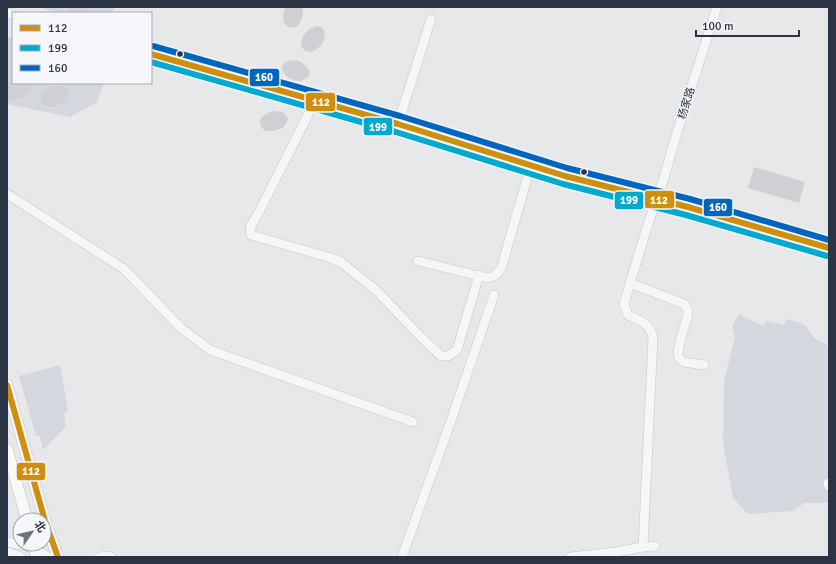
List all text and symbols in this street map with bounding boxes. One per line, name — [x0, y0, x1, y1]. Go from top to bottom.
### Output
legend — [12, 12, 152, 84]
scale bar — [696, 12, 799, 38]
text: 100 m — [702, 19, 734, 34]
text: 112 — [48, 21, 67, 36]
text: 199 — [48, 41, 67, 56]
unlabelled marker — [175, 49, 185, 59]
text: 160 — [48, 61, 67, 76]
line badge: 160 — [249, 68, 280, 87]
text: 160 — [255, 71, 273, 84]
street label: 杨家路 — [675, 85, 698, 121]
line badge: 112 — [305, 92, 336, 112]
text: 112 — [312, 96, 330, 109]
line badge: 199 — [363, 117, 393, 136]
text: 199 — [369, 121, 387, 134]
unlabelled marker — [579, 167, 589, 177]
line badge: 112 — [644, 190, 675, 209]
line badge: 199 — [614, 191, 644, 210]
text: 199 — [620, 194, 638, 207]
text: 112 — [650, 194, 668, 207]
line badge: 160 — [703, 198, 733, 217]
text: 160 — [709, 201, 727, 214]
line badge: 112 — [16, 462, 46, 481]
text: 112 — [22, 465, 40, 478]
north arrow — [12, 512, 52, 552]
text: 北 — [31, 518, 48, 535]

